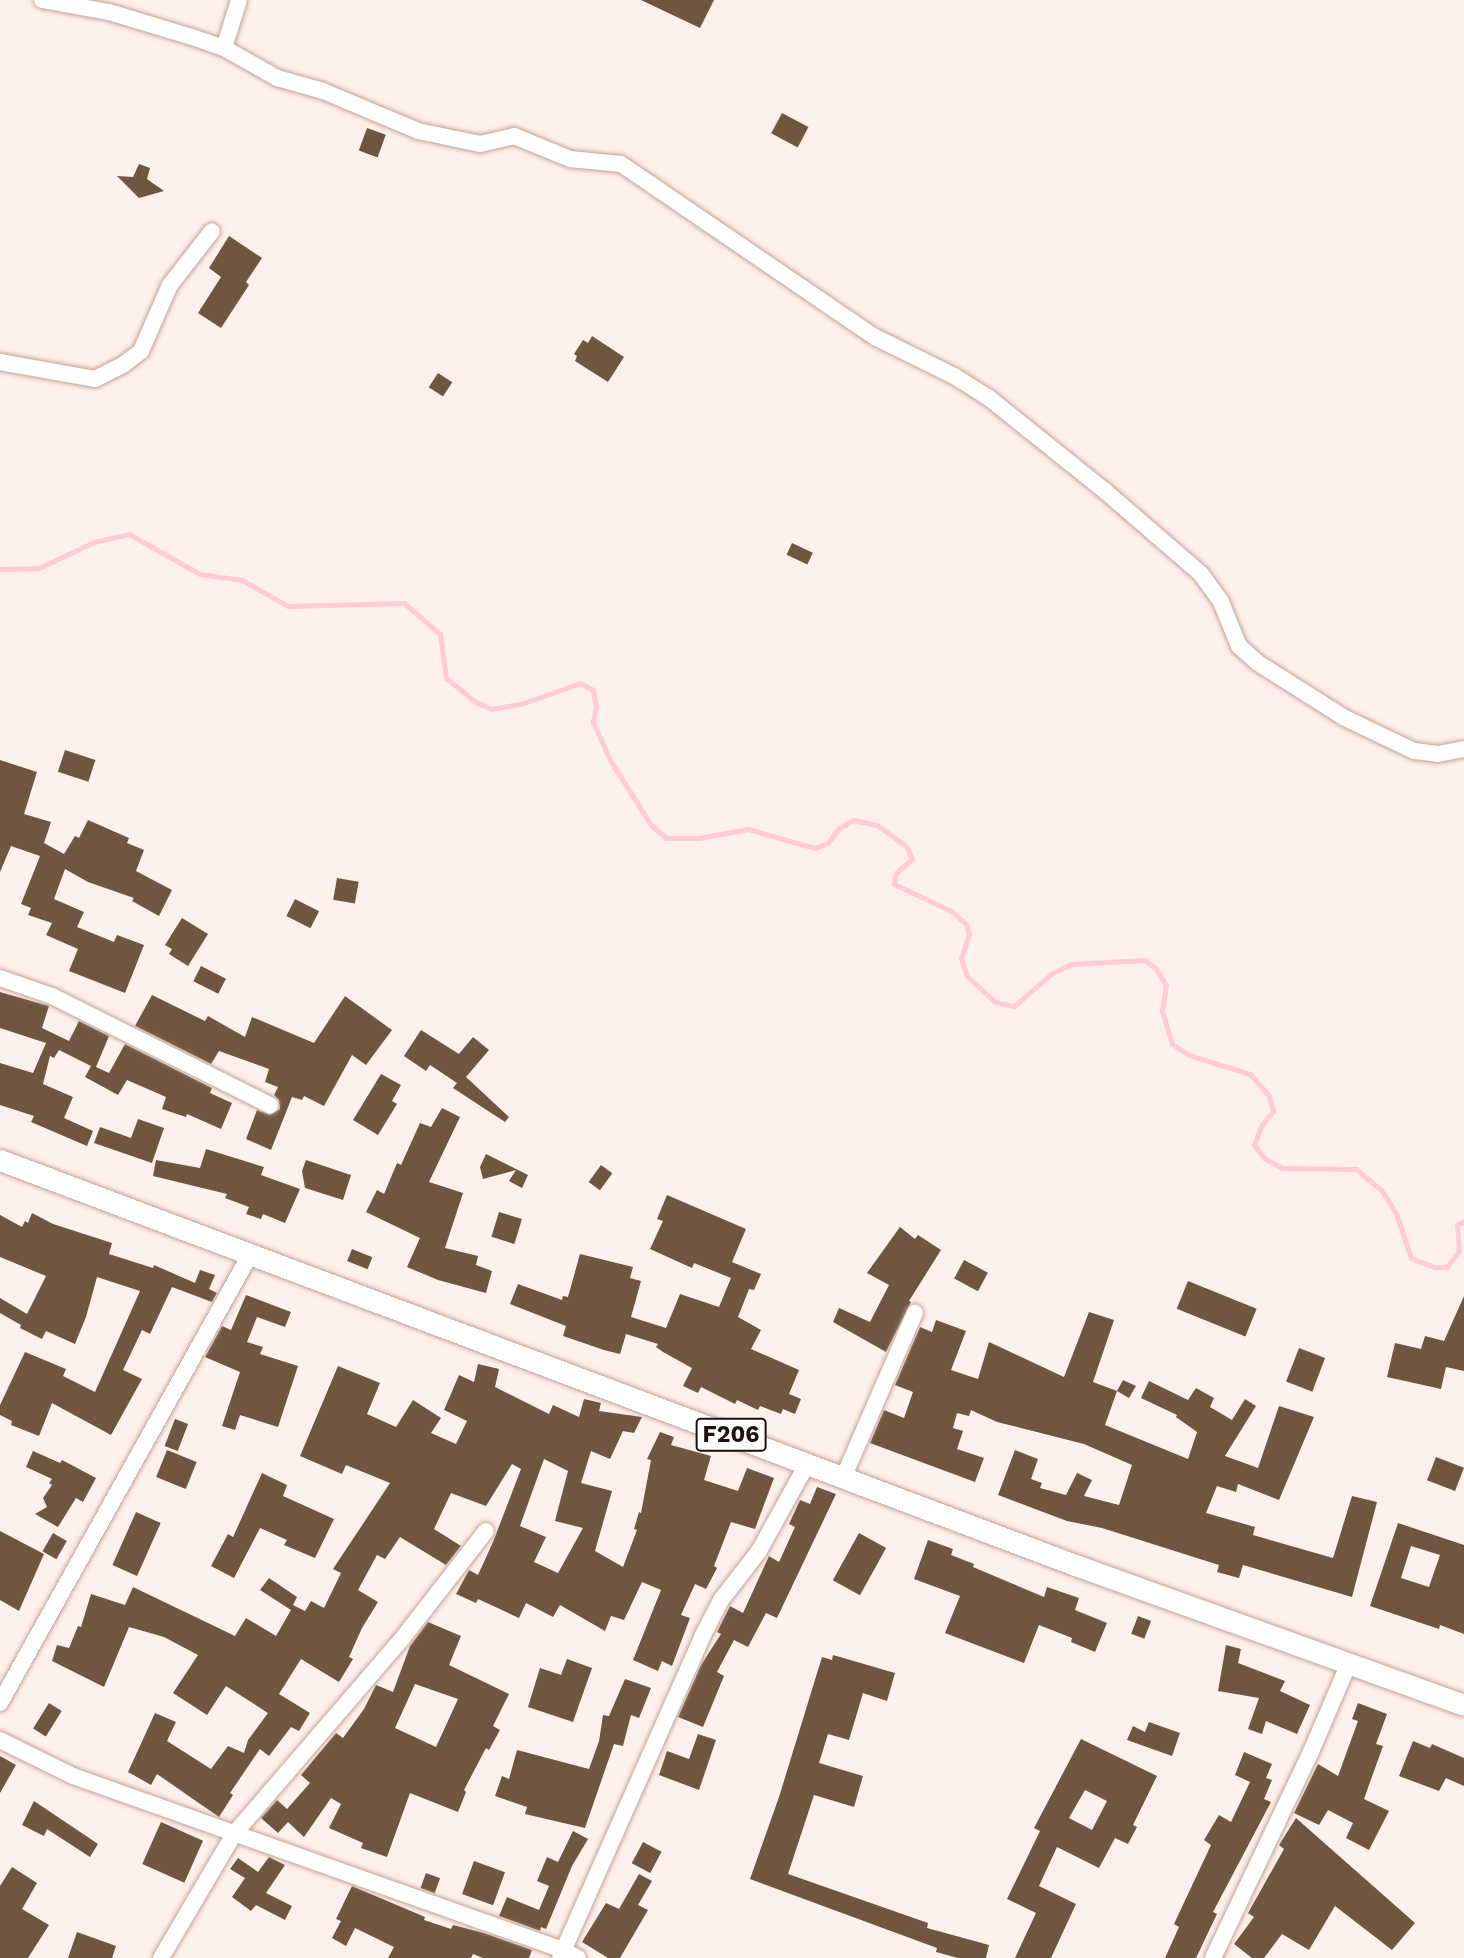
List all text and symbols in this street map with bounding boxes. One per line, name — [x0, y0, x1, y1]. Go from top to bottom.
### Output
road number: F206 — [694, 1416, 768, 1454]

